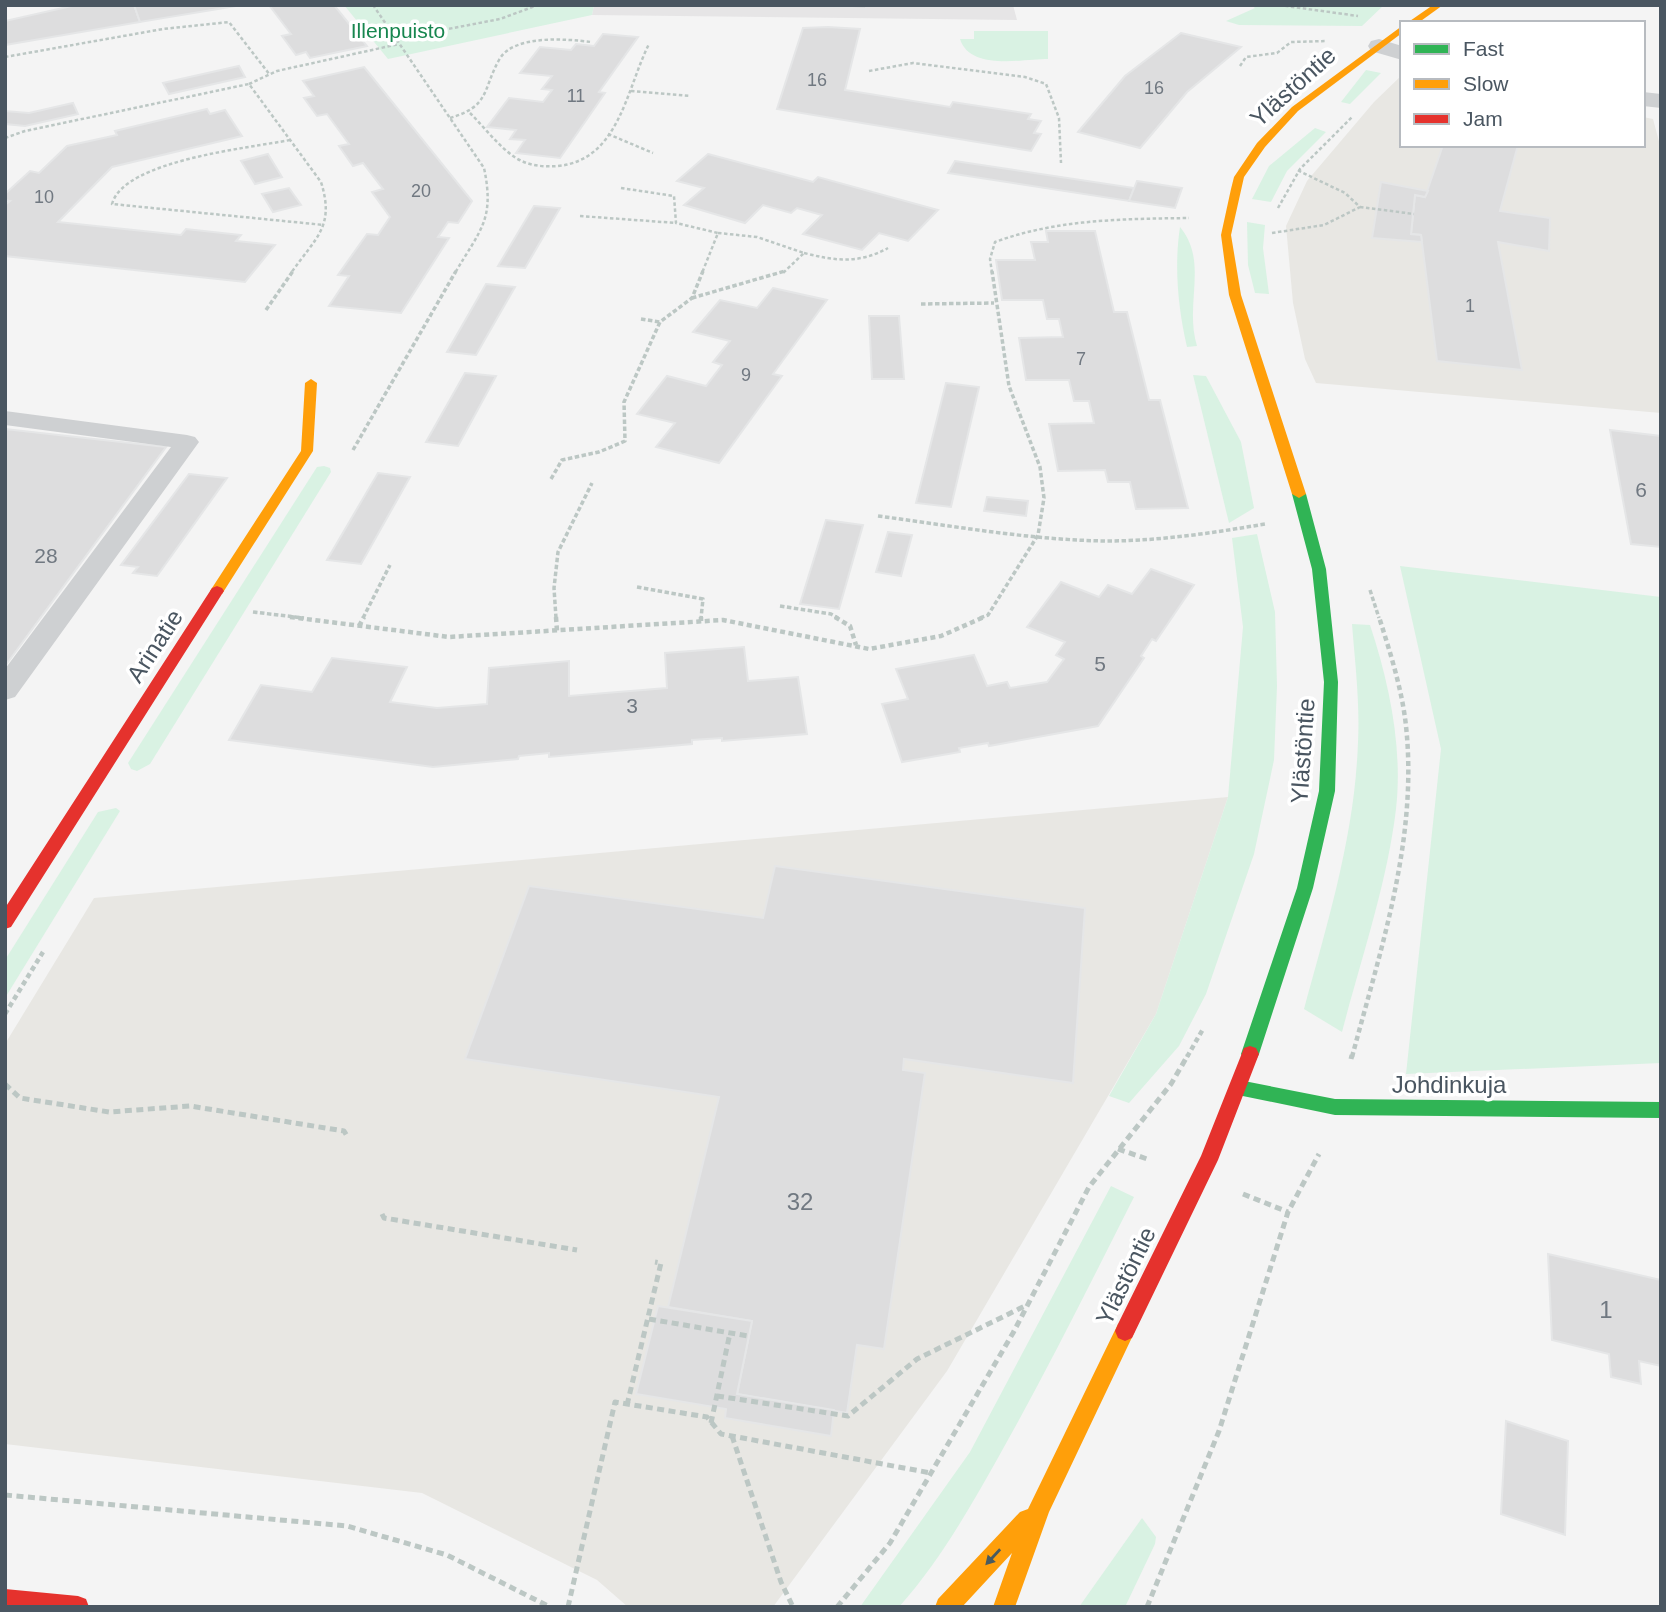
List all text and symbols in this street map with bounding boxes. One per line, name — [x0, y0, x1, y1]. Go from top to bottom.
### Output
park label: Illenpuisto — [351, 19, 445, 42]
legend — [1400, 21, 1645, 147]
text: Fast — [1463, 37, 1504, 60]
street label: Ylästöntie — [1244, 41, 1341, 132]
house number: 16 — [807, 70, 827, 90]
text: Slow — [1463, 72, 1509, 95]
house number: 16 — [1144, 78, 1164, 98]
house number: 11 — [567, 86, 585, 106]
text: Jam — [1463, 107, 1503, 130]
house number: 20 — [411, 181, 431, 201]
house number: 10 — [34, 187, 54, 207]
house number: 1 — [1465, 296, 1475, 316]
house number: 7 — [1076, 349, 1086, 369]
house number: 9 — [741, 365, 751, 385]
house number: 6 — [1635, 478, 1647, 501]
house number: 28 — [34, 544, 58, 567]
street label: Arinatie — [121, 604, 188, 687]
house number: 5 — [1094, 652, 1106, 675]
house number: 3 — [626, 694, 638, 717]
street label: Ylästöntie — [1285, 697, 1320, 804]
street label: Johdinkuja — [1392, 1071, 1507, 1098]
house number: 32 — [787, 1188, 813, 1215]
street label: Ylästöntie — [1090, 1222, 1161, 1329]
house number: 1 — [1599, 1296, 1613, 1323]
one-way arrow — [985, 1548, 1001, 1565]

